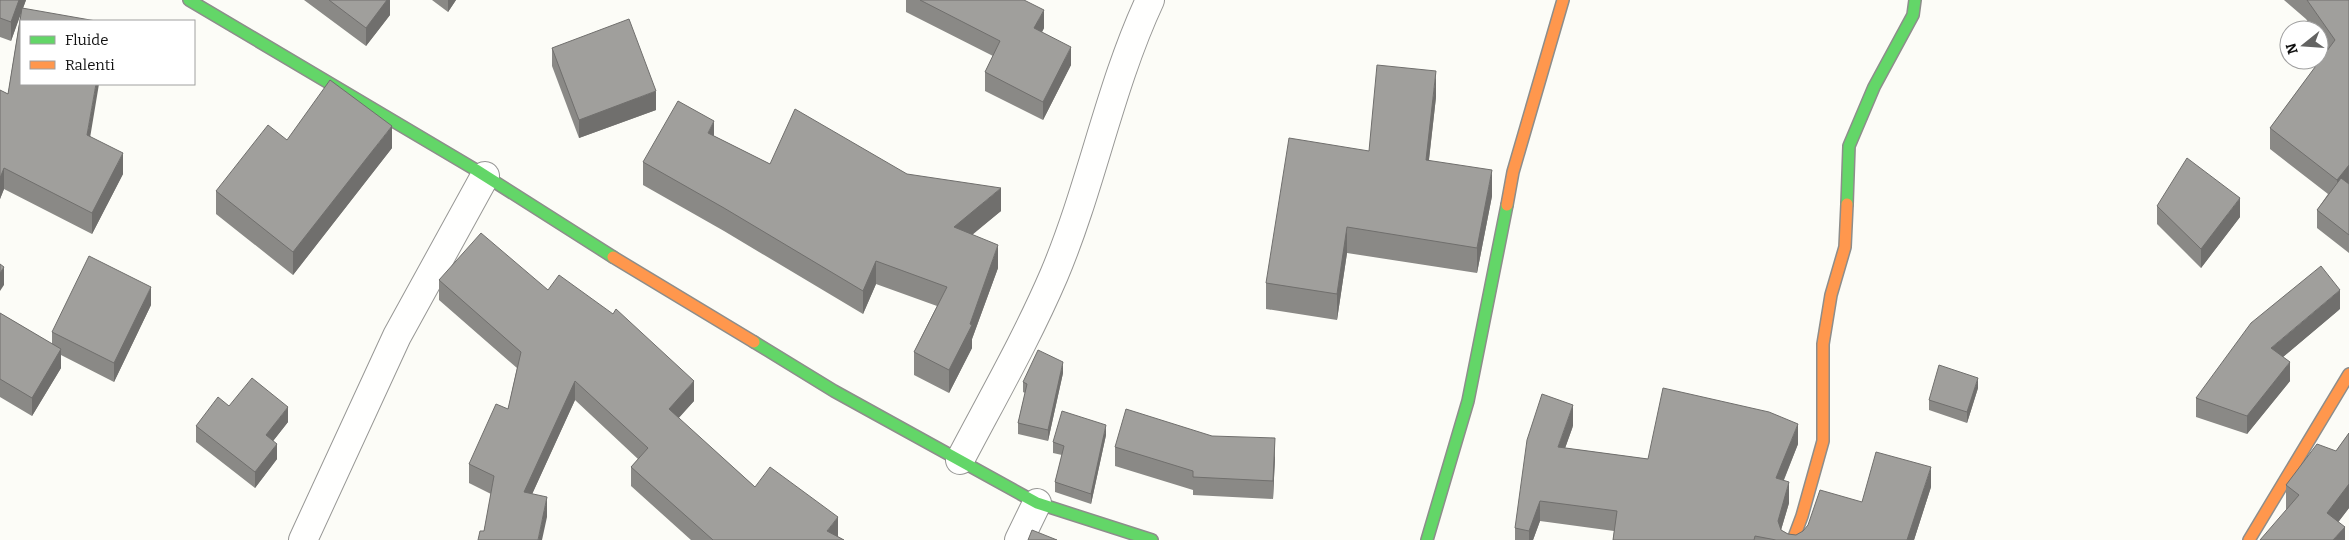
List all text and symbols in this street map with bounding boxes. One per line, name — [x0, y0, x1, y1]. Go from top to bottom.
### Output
legend — [20, 20, 195, 85]
north arrow — [2279, 20, 2329, 70]
text: Fluide — [65, 31, 108, 49]
text: N — [2282, 41, 2302, 56]
text: Ralenti — [65, 56, 115, 74]

